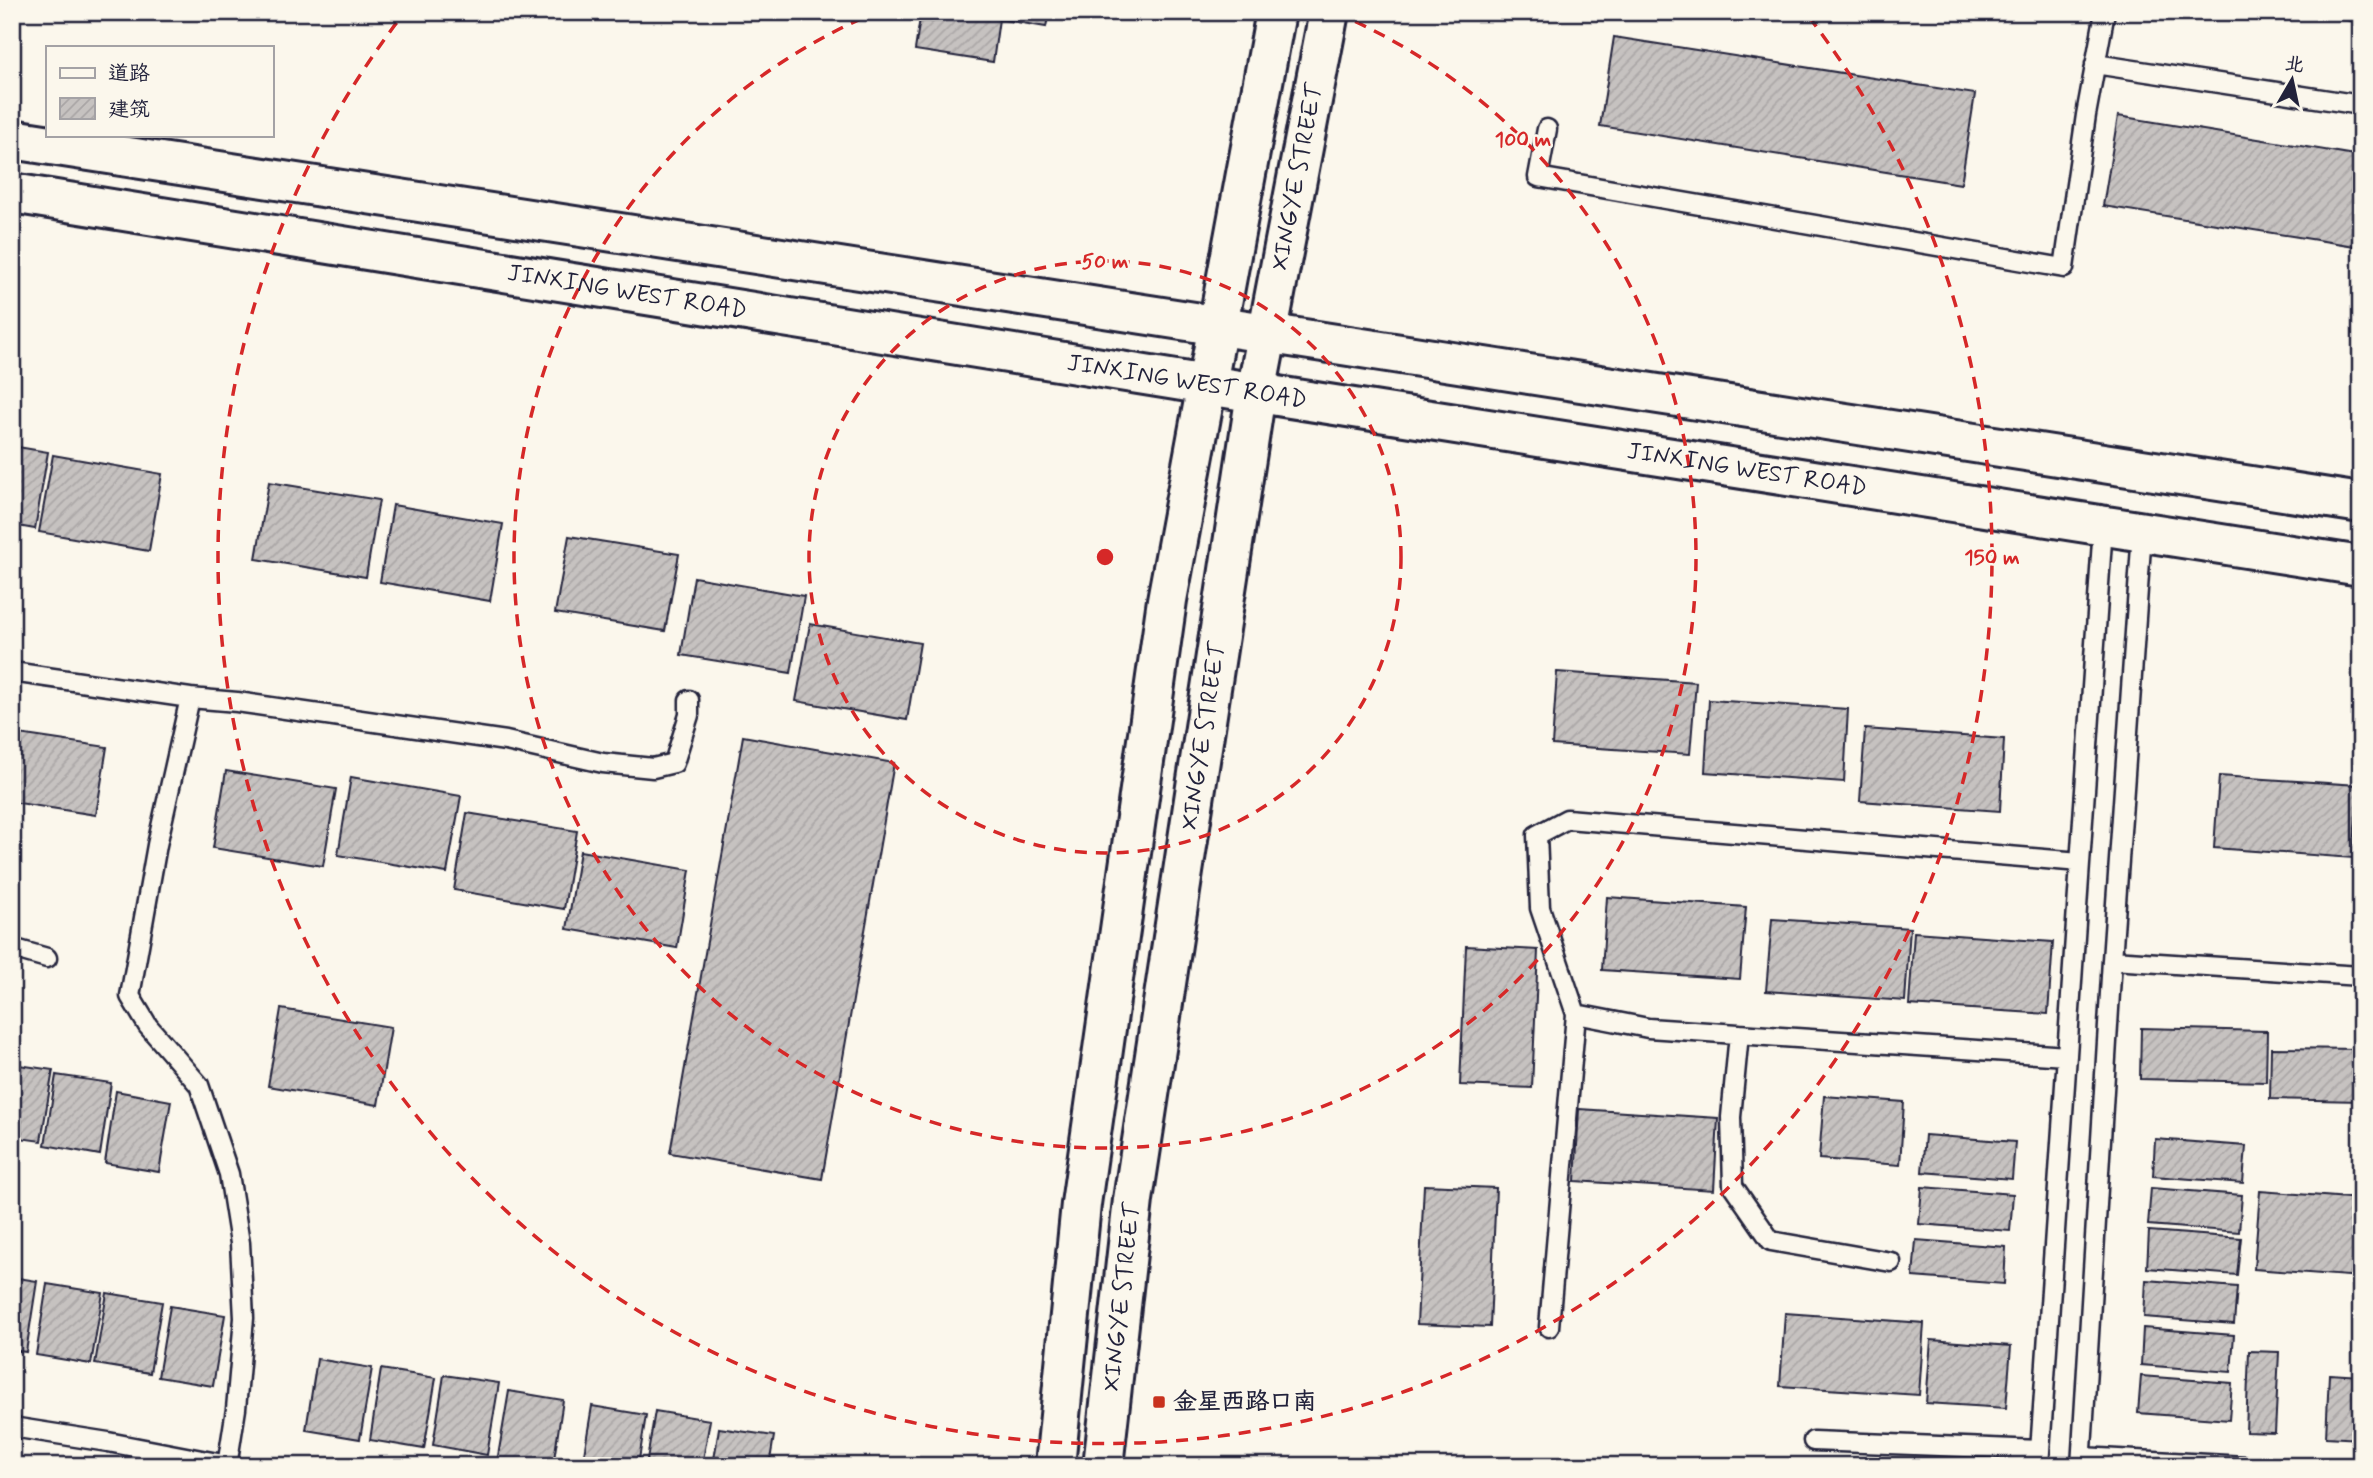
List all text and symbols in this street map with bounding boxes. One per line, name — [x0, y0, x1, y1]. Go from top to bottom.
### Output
legend — [46, 46, 273, 136]
north arrow — [2258, 46, 2328, 116]
text: 北 — [2283, 51, 2306, 79]
text: 道路 — [108, 60, 150, 88]
street label: XINGYE STREET — [1264, 80, 1331, 273]
text: 建筑 — [108, 96, 150, 124]
text: 100 m — [1495, 126, 1551, 154]
text: 50 m — [1082, 248, 1129, 276]
street label: JINXING WEST ROAD — [505, 257, 749, 326]
street label: JINXING WEST ROAD — [1065, 347, 1309, 416]
street label: JINXING WEST ROAD — [1625, 436, 1869, 504]
text: 150 m — [1964, 544, 2020, 572]
centre of rings — [1093, 545, 1117, 569]
street label: XINGYE STREET — [1174, 639, 1233, 832]
street label: XINGYE STREET — [1096, 1201, 1148, 1393]
place label: 金星西路口南 — [1173, 1387, 1317, 1418]
marker: 金星西路口南 — [1151, 1394, 1167, 1410]

